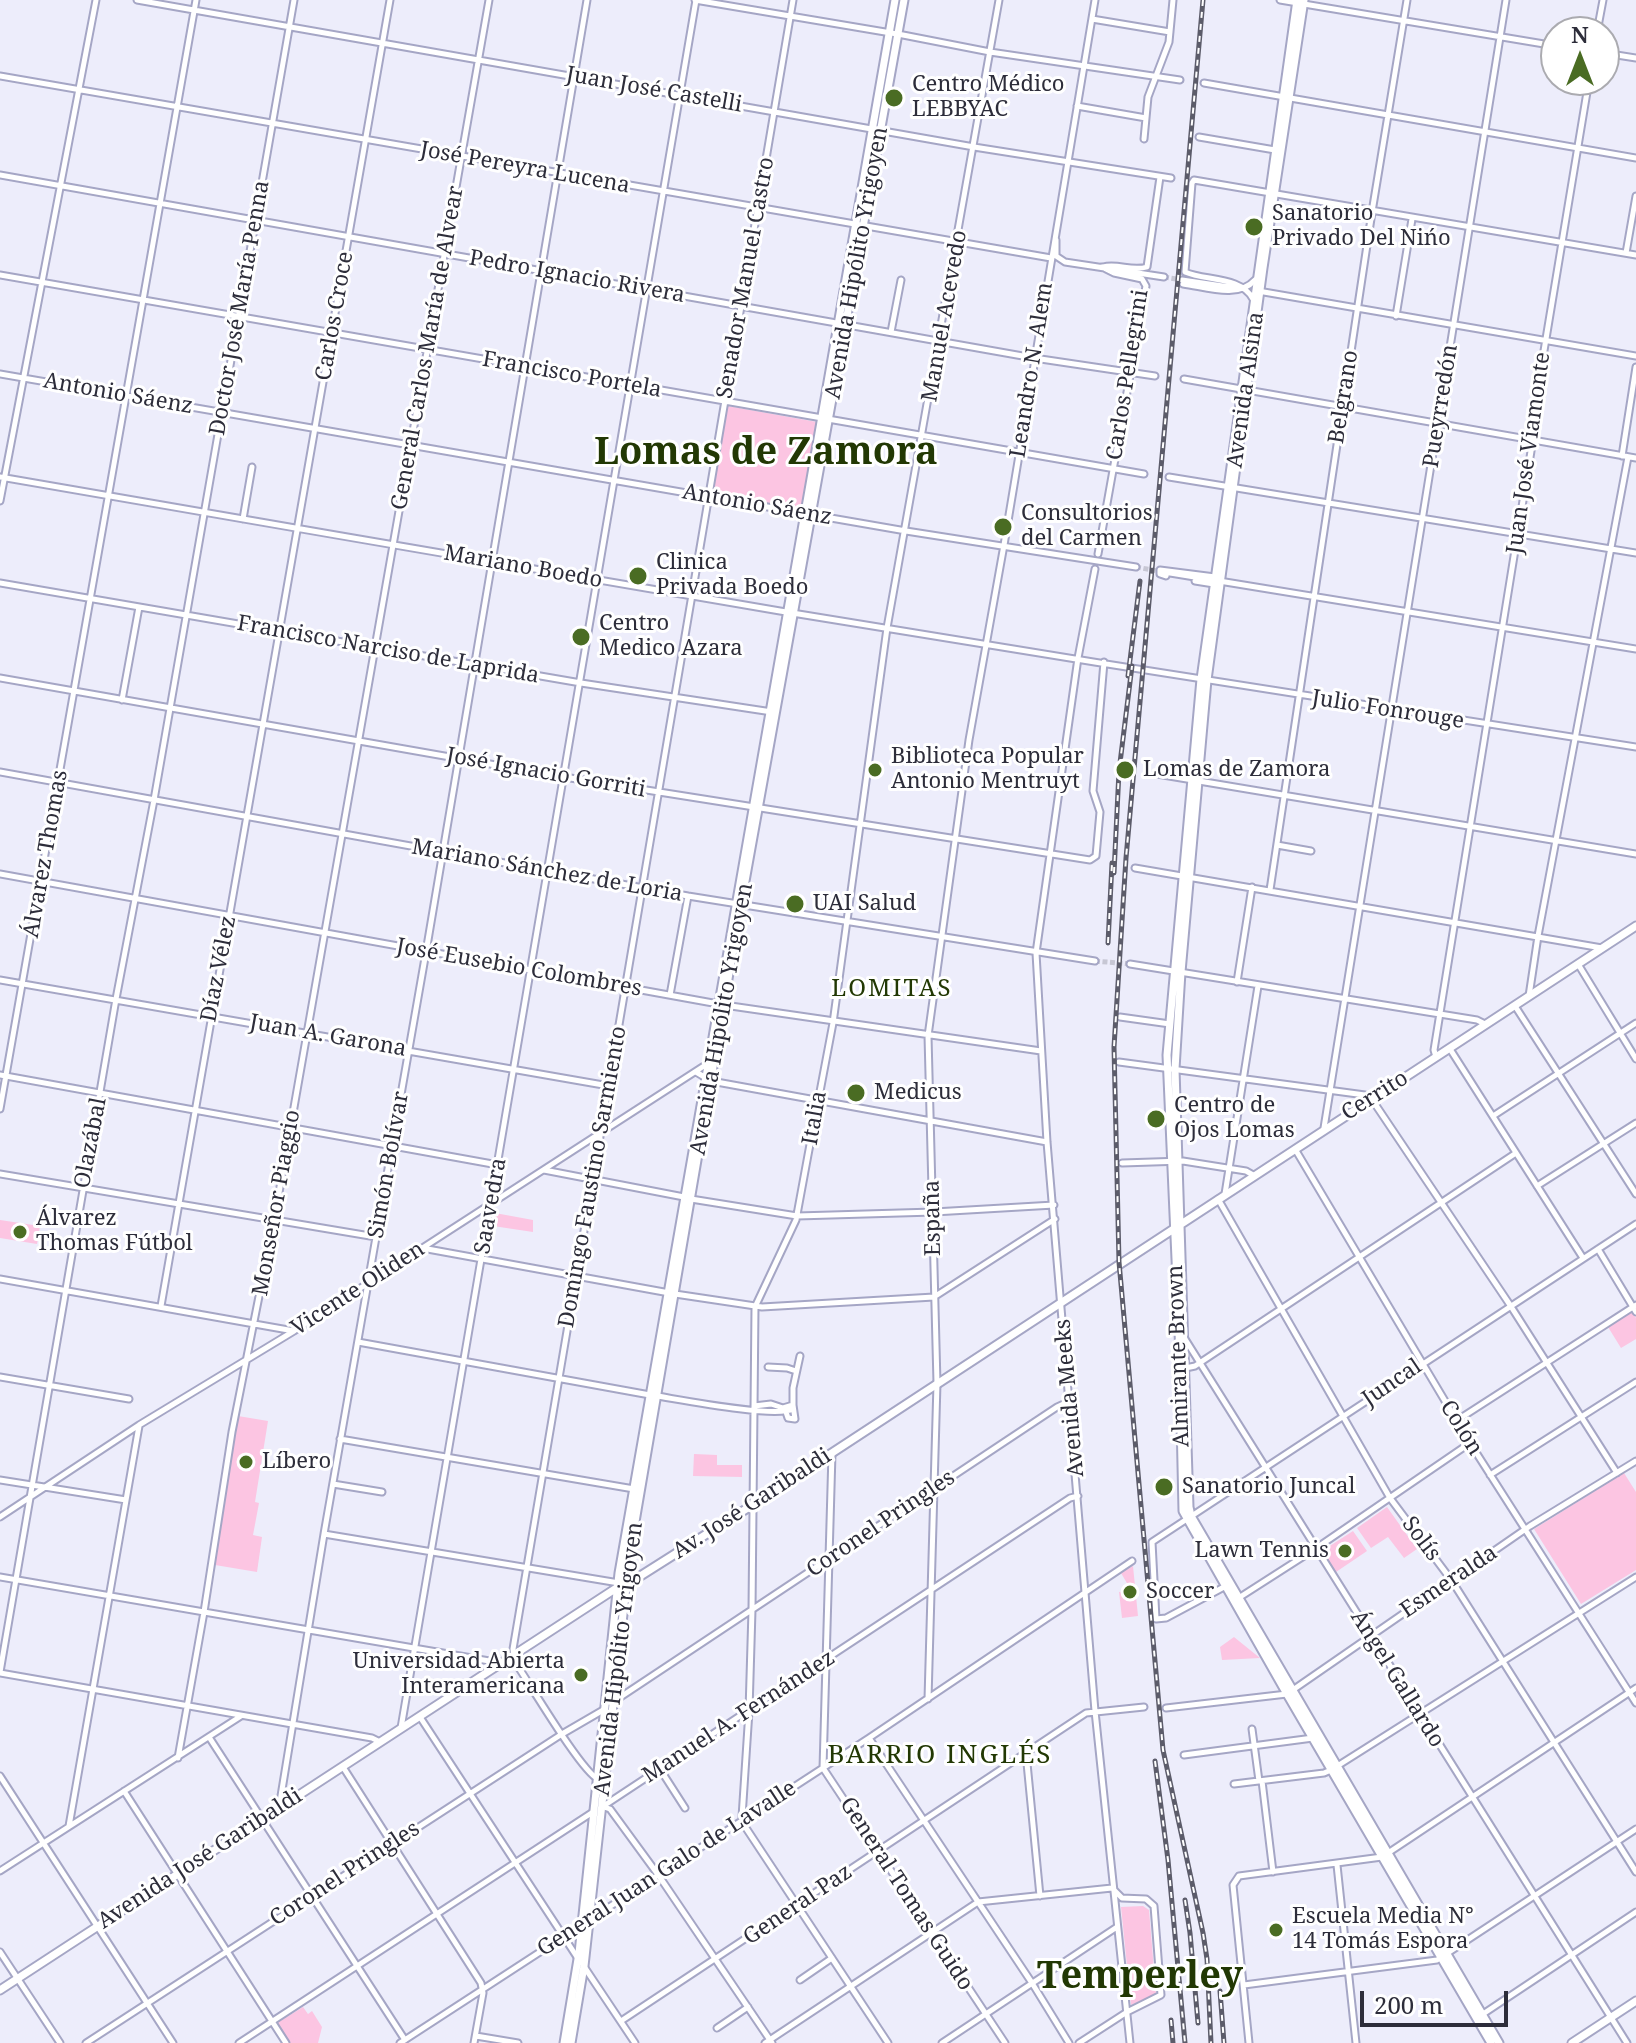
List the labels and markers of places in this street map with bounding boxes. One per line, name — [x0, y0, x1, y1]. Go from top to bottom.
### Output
place label: Centro Médico LEBBYAC — [912, 72, 1064, 124]
marker: Centro Médico LEBBYAC — [883, 87, 905, 109]
place label: Sanatorio Privado Del Nińo — [1272, 201, 1451, 252]
marker: Sanatorio Privado Del Nińo — [1243, 216, 1265, 238]
place label: Consultorios del Carmen — [1021, 501, 1153, 552]
marker: Consultorios del Carmen — [992, 516, 1014, 538]
place label: Clinica Privada Boedo — [656, 550, 808, 602]
marker: Clinica Privada Boedo — [627, 565, 649, 587]
place label: Centro Medico Azara — [599, 611, 743, 662]
marker: Centro Medico Azara — [570, 626, 592, 648]
place label: Biblioteca Popular Antonio Mentruyt — [891, 744, 1084, 796]
place label: Lomas de Zamora — [1143, 757, 1330, 783]
marker: Lomas de Zamora — [1114, 759, 1136, 781]
marker: Biblioteca Popular Antonio Mentruyt — [866, 761, 884, 779]
place label: UAI Salud — [813, 891, 916, 917]
marker: UAI Salud — [784, 893, 806, 915]
place label: Medicus — [874, 1080, 962, 1106]
marker: Medicus — [845, 1082, 867, 1104]
place label: Centro de Ojos Lomas — [1174, 1093, 1295, 1144]
marker: Centro de Ojos Lomas — [1145, 1108, 1167, 1130]
place label: Álvarez Thomas Fútbol — [36, 1206, 193, 1258]
marker: Álvarez Thomas Fútbol — [11, 1223, 29, 1241]
place label: Líbero — [262, 1449, 331, 1475]
marker: Líbero — [237, 1453, 255, 1471]
place label: Sanatorio Juncal — [1182, 1474, 1355, 1500]
marker: Sanatorio Juncal — [1153, 1476, 1175, 1498]
place label: Lawn Tennis — [1195, 1538, 1329, 1564]
marker: Lawn Tennis — [1336, 1542, 1354, 1560]
place label: Soccer — [1146, 1579, 1214, 1605]
marker: Soccer — [1121, 1583, 1139, 1601]
place label: Universidad Abierta Interamericana — [353, 1649, 565, 1700]
marker: Universidad Abierta Interamericana — [572, 1666, 590, 1684]
place label: Escuela Media N° 14 Tomás Espora — [1292, 1904, 1474, 1956]
marker: Escuela Media N° 14 Tomás Espora — [1267, 1921, 1285, 1939]

